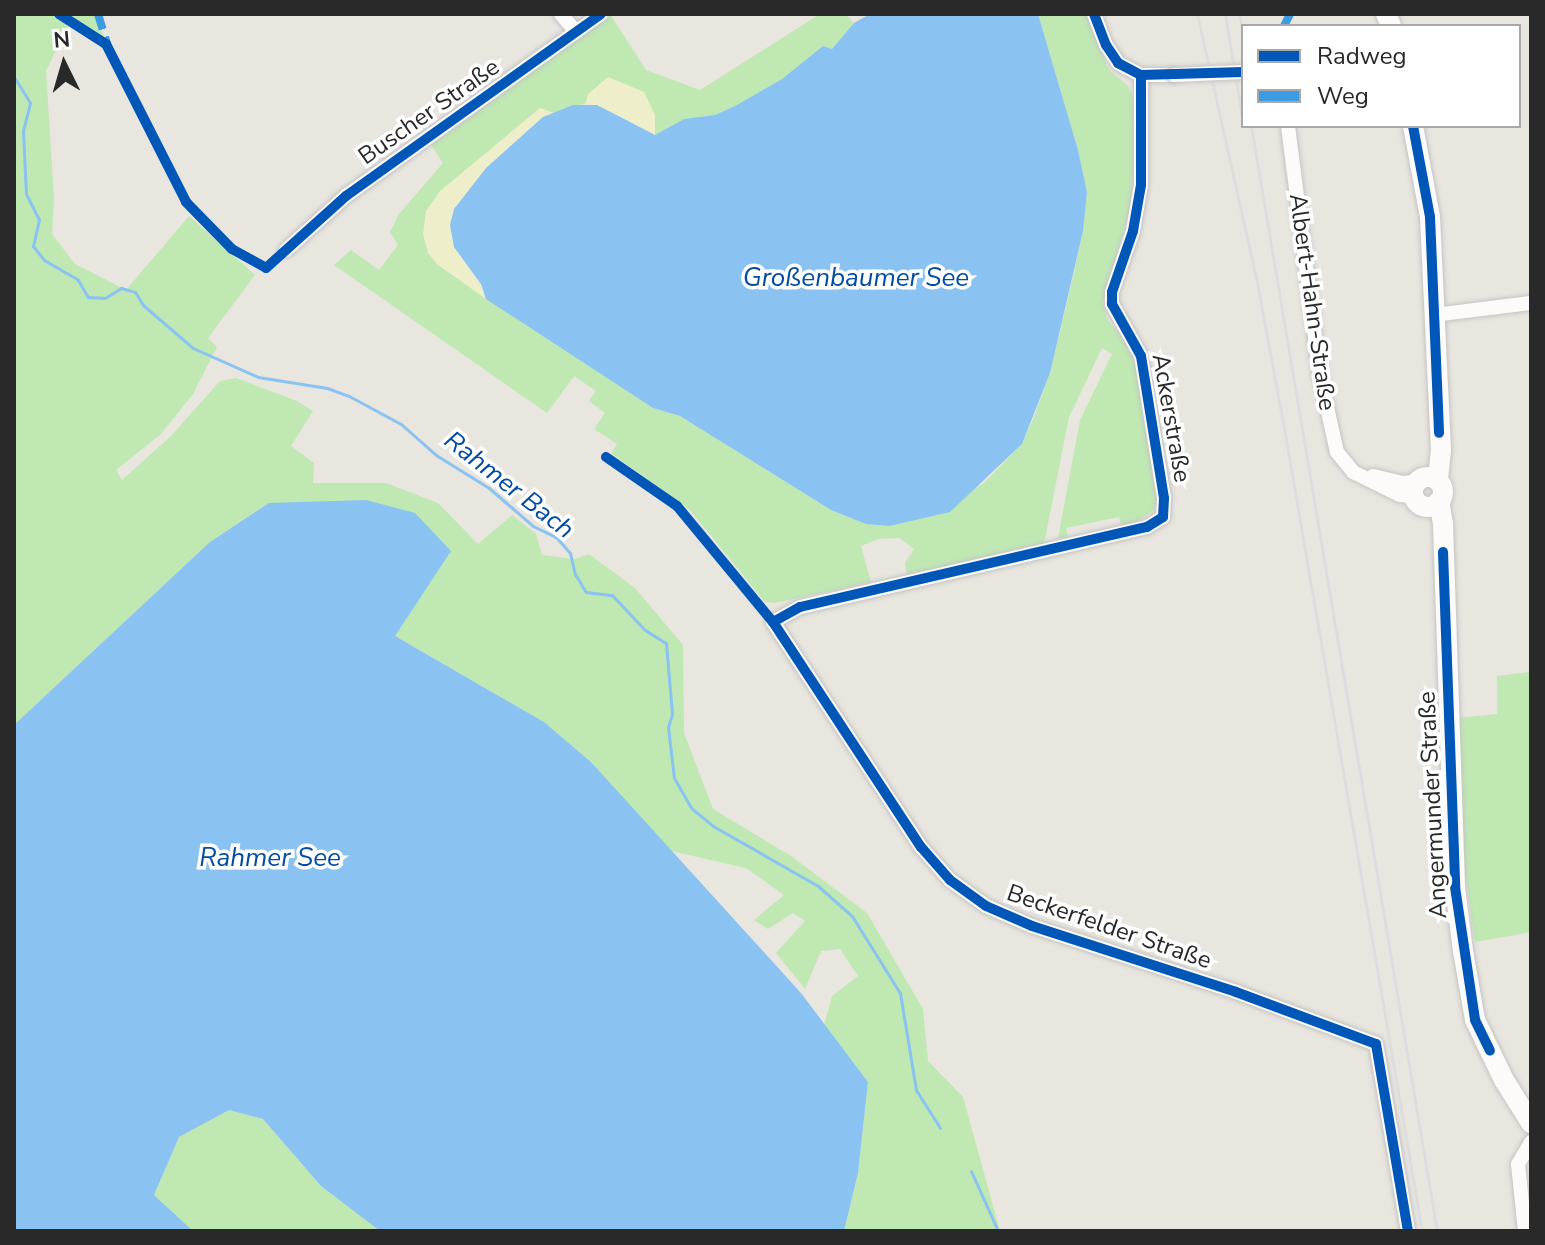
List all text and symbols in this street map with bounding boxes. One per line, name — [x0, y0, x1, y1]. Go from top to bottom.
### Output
north arrow — [24, 24, 104, 104]
text: N — [52, 24, 71, 56]
legend — [1241, 24, 1521, 128]
text: Radweg — [1317, 40, 1407, 72]
street label: Buscher Straße — [353, 53, 505, 171]
text: Weg — [1317, 80, 1369, 112]
street label: Albert-Hahn-Straße — [1283, 192, 1341, 412]
water label: Großenbaumer See — [743, 262, 969, 294]
street label: Ackerstraße — [1146, 352, 1196, 484]
water label: Rahmer Bach — [438, 425, 580, 545]
street label: Angermunder Straße — [1413, 691, 1453, 919]
water label: Rahmer See — [199, 842, 341, 874]
street label: Beckerfelder Straße — [1003, 878, 1215, 976]

